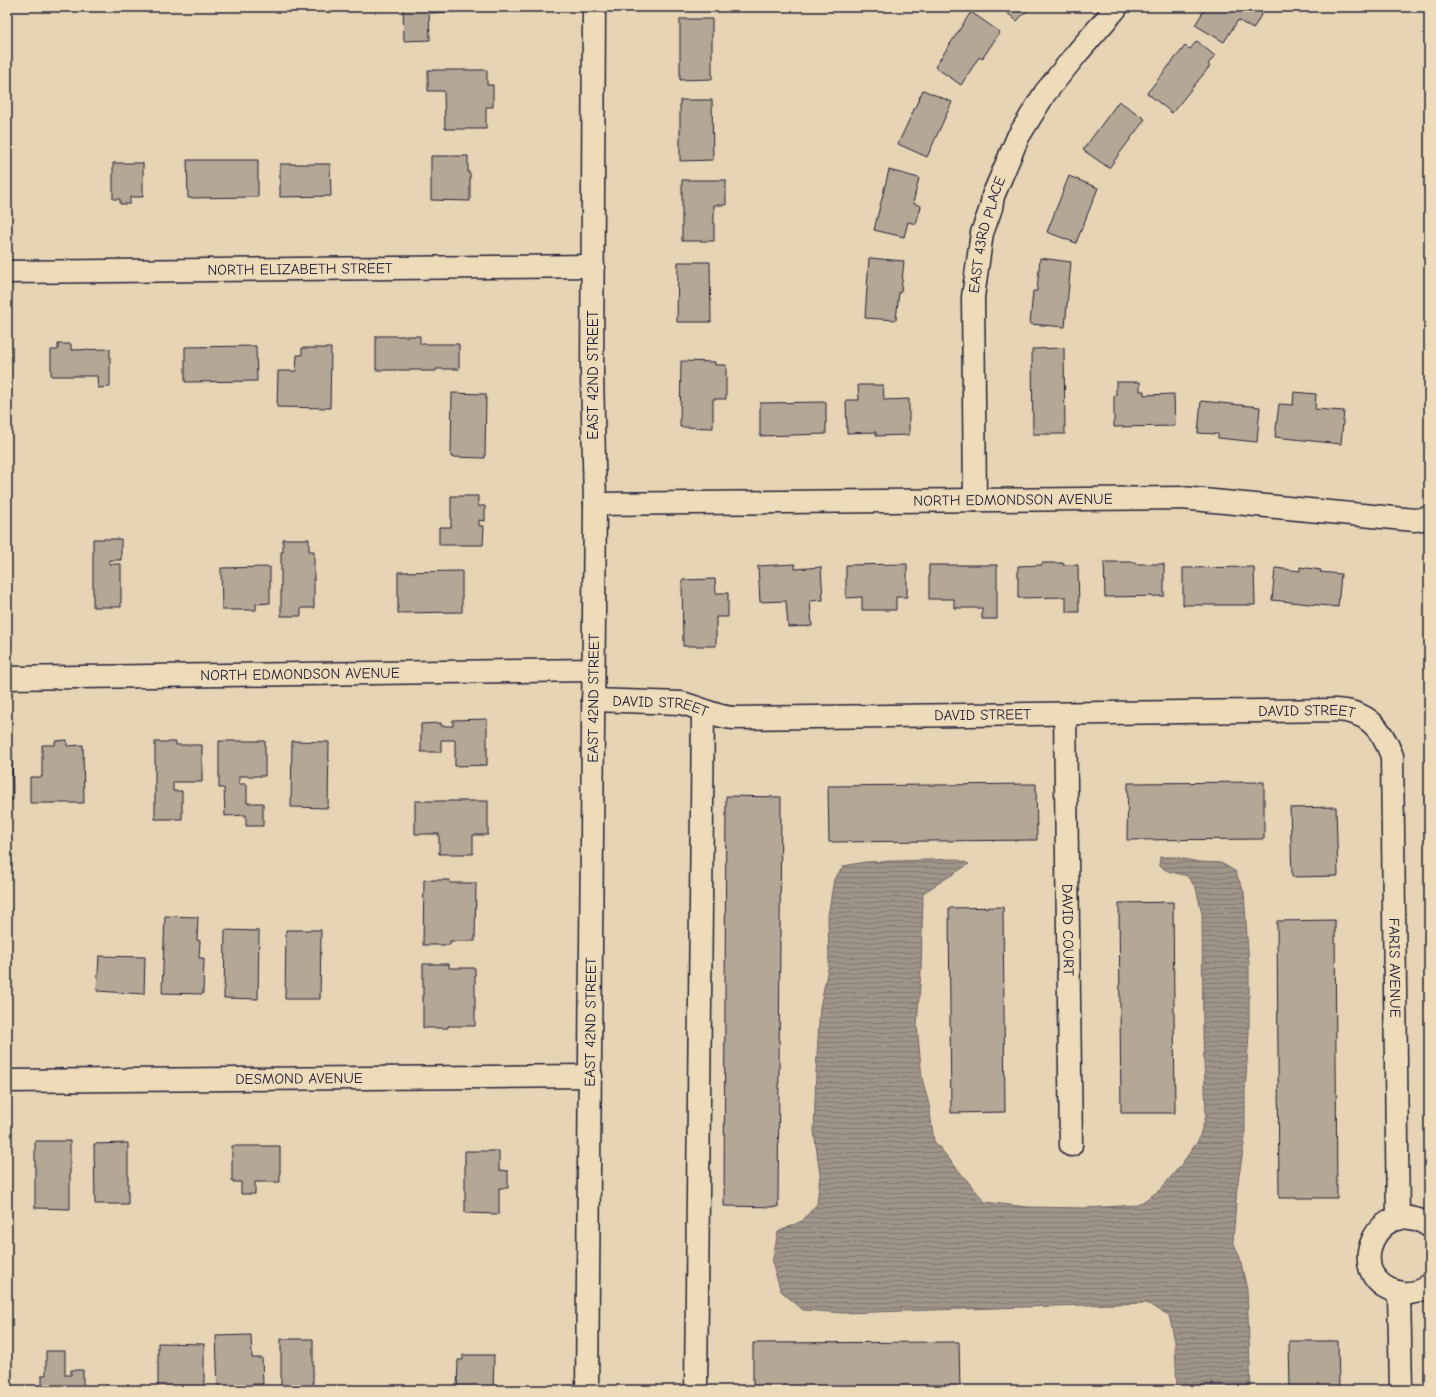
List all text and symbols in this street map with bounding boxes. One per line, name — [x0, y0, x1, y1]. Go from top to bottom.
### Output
street label: EAST 43RD PLACE — [965, 173, 1009, 294]
street label: NORTH ELIZABETH STREET — [207, 259, 393, 279]
street label: EAST 42ND STREET — [584, 310, 602, 440]
street label: NORTH EDMONDSON AVENUE — [913, 490, 1113, 510]
street label: EAST 42ND STREET — [584, 633, 603, 763]
street label: NORTH EDMONDSON AVENUE — [200, 664, 400, 684]
street label: DAVID STREET — [612, 692, 711, 720]
street label: DAVID STREET — [1258, 701, 1357, 722]
street label: DAVID STREET — [934, 705, 1031, 724]
street label: DAVID COURT — [1058, 884, 1078, 976]
street label: FARIS AVENUE — [1385, 918, 1404, 1018]
street label: EAST 42ND STREET — [581, 957, 600, 1087]
street label: DESMOND AVENUE — [235, 1069, 363, 1088]

